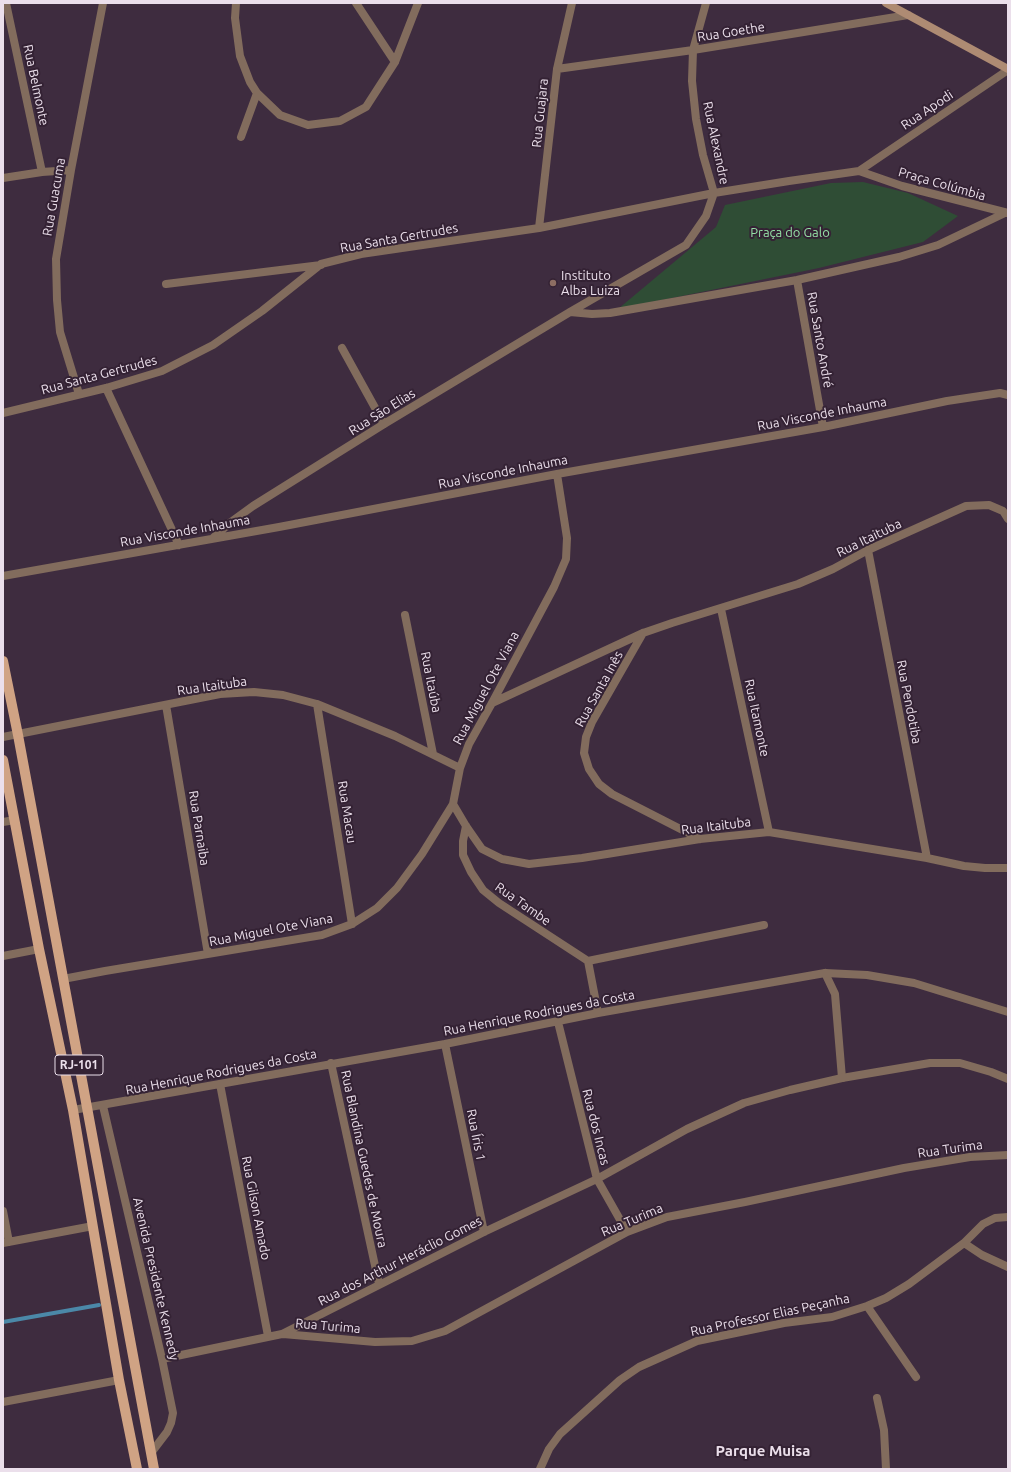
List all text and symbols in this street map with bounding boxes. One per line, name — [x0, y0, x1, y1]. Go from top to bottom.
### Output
street label: Rua Goethe — [696, 19, 766, 45]
street label: Rua Belmonte — [20, 43, 52, 127]
street label: Rua Guajara — [529, 78, 551, 148]
street label: Rua Apodi — [898, 87, 956, 133]
street label: Rua Alexandre — [700, 100, 732, 186]
street label: Rua Guacuma — [39, 157, 69, 237]
street label: Praça Colúmbia — [897, 164, 987, 204]
street label: Rua Santa Gertrudes — [339, 220, 459, 256]
park label: Praça do Galo — [750, 225, 830, 241]
place label: Instituto Alba Luiza — [561, 268, 620, 299]
marker: Instituto Alba Luiza — [548, 278, 558, 288]
street label: Rua Santo André — [804, 291, 836, 389]
street label: Rua Santa Gertrudes — [39, 352, 159, 398]
street label: Rua Sāo Elias — [346, 385, 418, 439]
street label: Rua Visconde Inhauma — [756, 394, 888, 434]
street label: Rua Visconde Inhauma — [437, 452, 569, 492]
street label: Rua Visconde Inhauma — [119, 512, 251, 550]
street label: Rua Itaituba — [834, 516, 904, 560]
street label: Rua Miguel Ote Viana — [450, 629, 522, 747]
street label: Rua Santa Inês — [572, 648, 626, 730]
street label: Rua Itaúba — [417, 650, 445, 714]
street label: Rua Pendotiba — [893, 659, 925, 745]
street label: Rua Itaituba — [176, 673, 248, 699]
street label: Rua Itamonte — [741, 678, 773, 758]
street label: Rua Macau — [334, 780, 360, 844]
street label: Rua Parnaiba — [185, 789, 213, 867]
street label: Rua Itaituba — [680, 814, 752, 838]
street label: Rua Tambe — [492, 879, 554, 929]
street label: Rua Miguel Ote Viana — [208, 910, 334, 950]
street label: Rua Henrique Rodrigues da Costa — [442, 987, 636, 1039]
street label: Rua Henrique Rodrigues da Costa — [124, 1046, 318, 1098]
road number: RJ-101 — [55, 1055, 103, 1075]
street label: Rua Blandina Guedes de Moura — [338, 1069, 390, 1249]
street label: Rua dos Incas — [579, 1087, 613, 1167]
street label: Rua Íris 1 — [463, 1108, 489, 1162]
street label: Rua Turima — [917, 1137, 983, 1161]
street label: Rua Gilson Amado — [238, 1155, 274, 1261]
street label: Avenida Presidente Kennedy — [130, 1196, 182, 1362]
street label: Rua Turima — [599, 1200, 665, 1240]
street label: Rua dos Arthur Heráclio Gomes — [316, 1213, 484, 1309]
street label: Rua Professor Elias Peçanha — [689, 1290, 851, 1340]
street label: Rua Turima — [295, 1315, 361, 1337]
district label: Parque Muisa — [716, 1442, 810, 1460]

